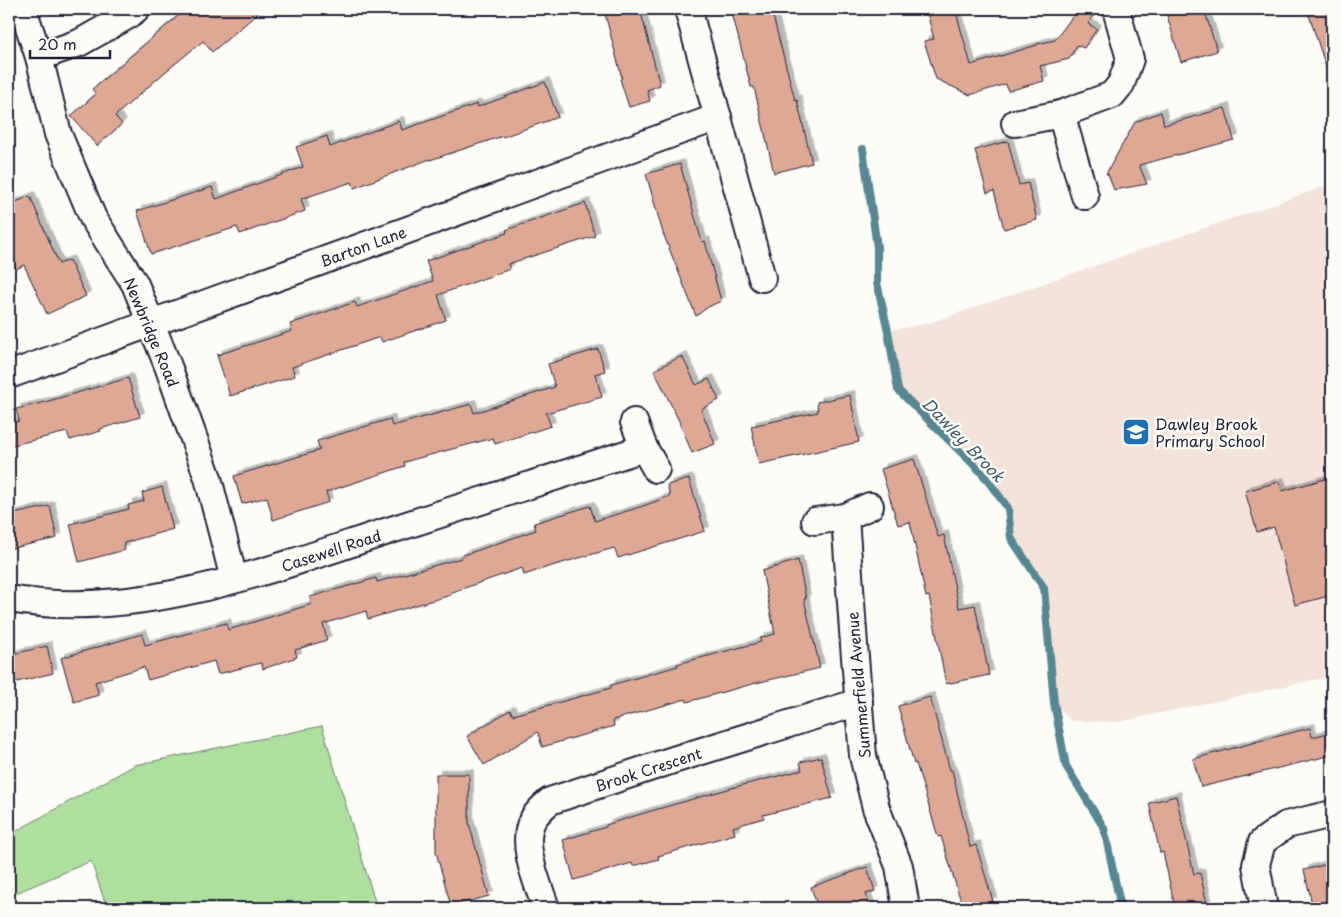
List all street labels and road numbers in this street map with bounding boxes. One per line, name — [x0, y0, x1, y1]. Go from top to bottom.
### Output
street label: Barton Lane — [317, 220, 409, 272]
street label: Newbridge Road — [119, 274, 185, 390]
street label: Casewell Road — [278, 523, 384, 577]
street label: Summerfield Avenue — [840, 611, 876, 759]
street label: Brook Crescent — [592, 741, 704, 797]

